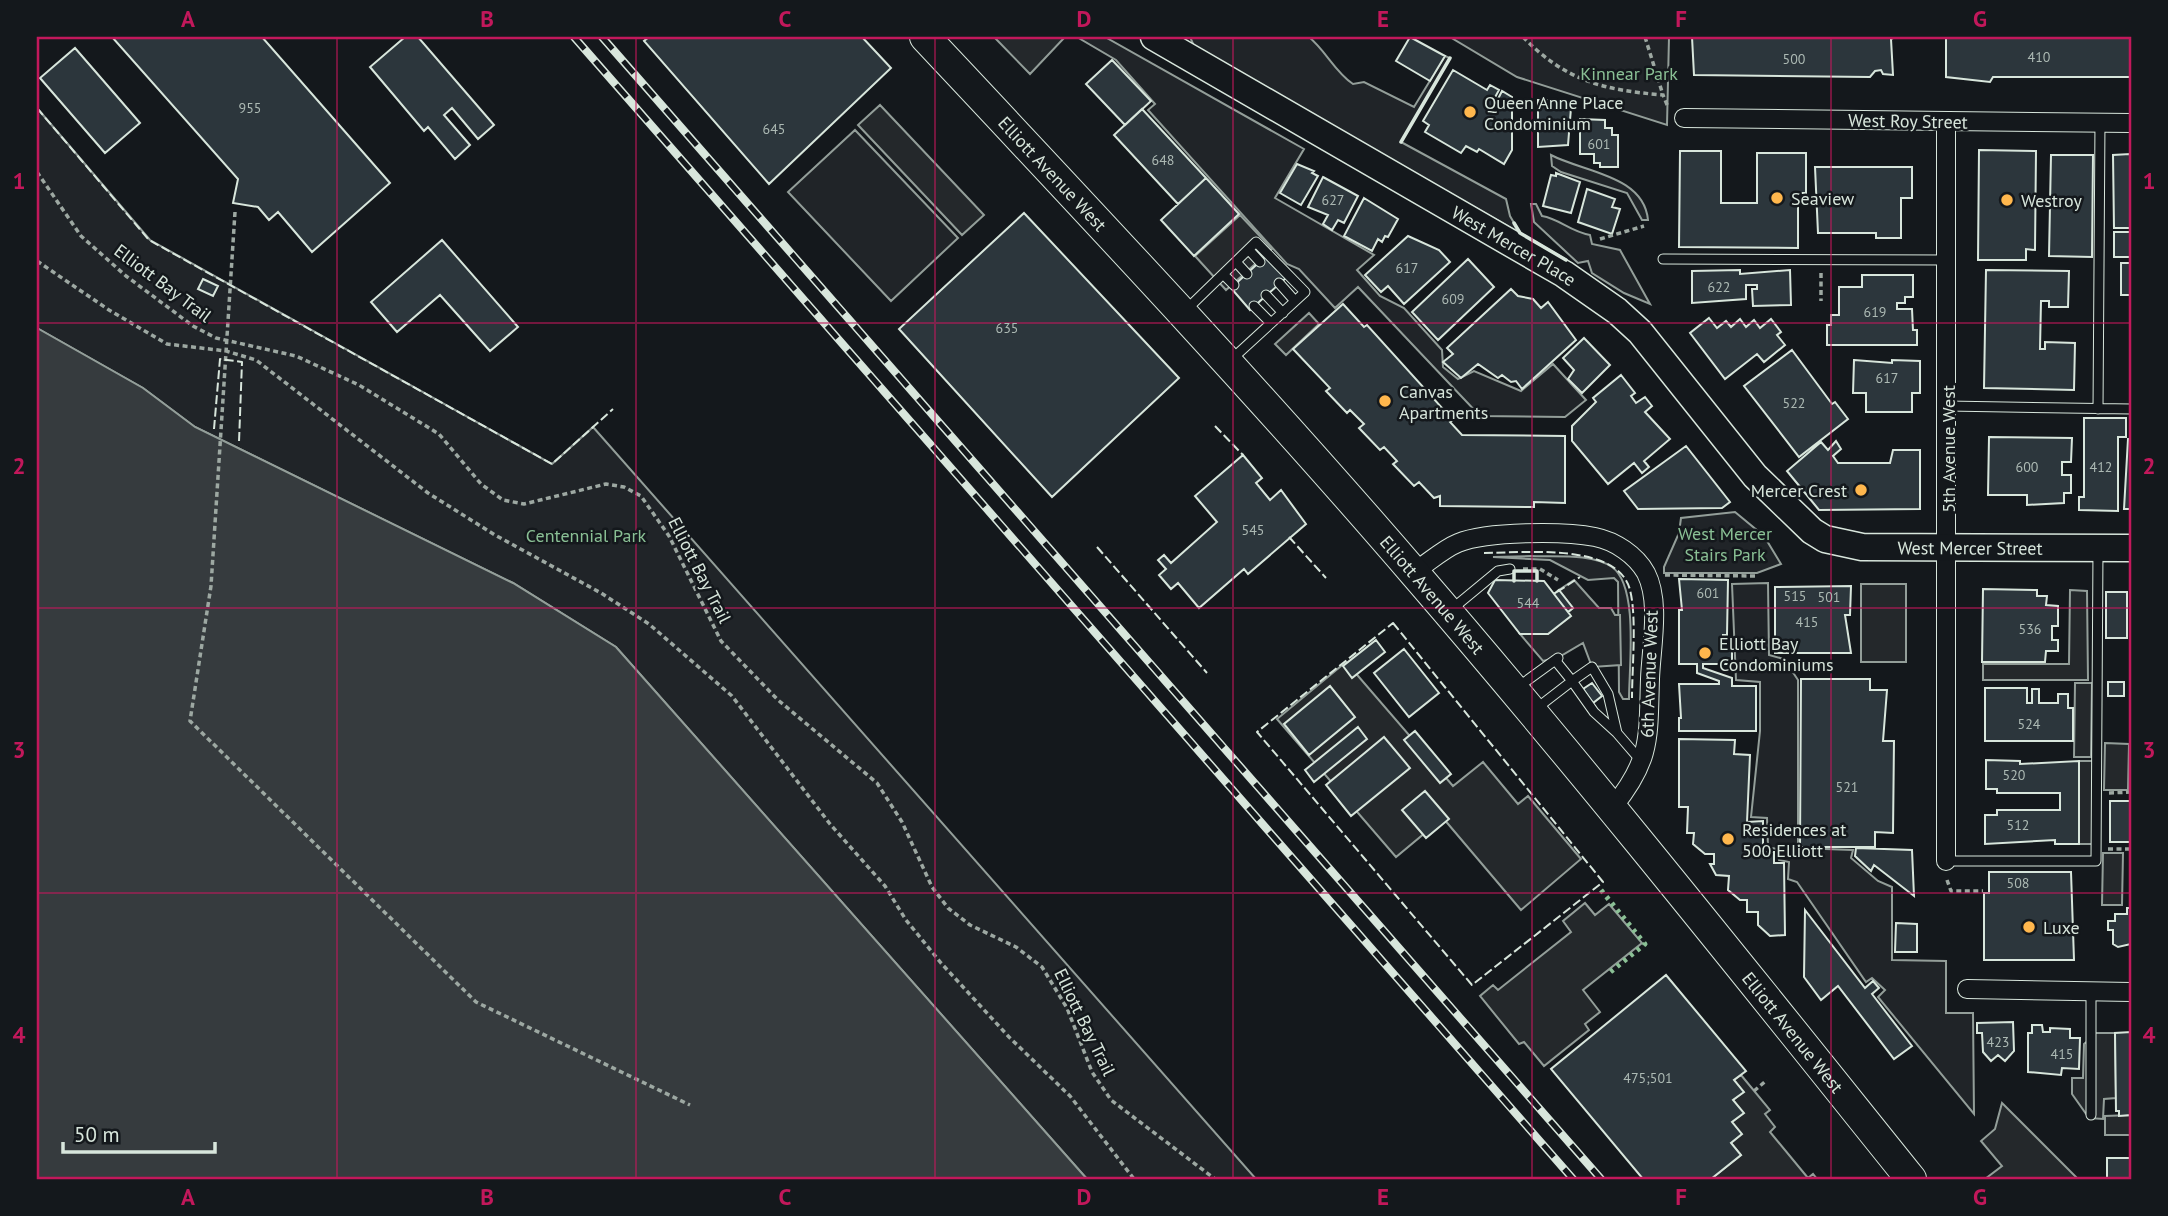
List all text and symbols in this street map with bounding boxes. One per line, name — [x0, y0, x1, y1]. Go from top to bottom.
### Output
text: A — [181, 4, 195, 33]
text: B — [480, 4, 494, 33]
text: C — [779, 4, 792, 33]
text: D — [1077, 4, 1091, 33]
text: E — [1377, 4, 1389, 33]
text: F — [1675, 4, 1687, 33]
text: G — [1973, 4, 1987, 33]
house number: 410 — [2028, 48, 2051, 66]
house number: 500 — [1783, 50, 1806, 68]
park label: Kinnear Park — [1580, 62, 1678, 85]
place label: Queen Anne Place Condominium — [1484, 91, 1623, 135]
house number: 955 — [239, 99, 261, 117]
marker: Queen Anne Place Condominium — [1462, 104, 1478, 120]
street label: West Roy Street — [1848, 108, 1968, 134]
street label: Elliott Avenue West — [994, 111, 1112, 236]
house number: 645 — [763, 120, 785, 138]
house number: 601 — [1588, 135, 1610, 153]
house number: 648 — [1152, 151, 1174, 169]
text: 1 — [12, 166, 26, 195]
text: 1 — [2142, 166, 2156, 195]
place label: Seaview — [1791, 187, 1855, 210]
place label: Westroy — [2021, 189, 2083, 212]
marker: Seaview — [1769, 190, 1785, 206]
house number: 627 — [1322, 191, 1344, 209]
marker: Westroy — [1999, 192, 2015, 208]
street label: West Mercer Place — [1448, 200, 1581, 291]
street label: Elliott Bay Trail — [110, 239, 217, 328]
house number: 617 — [1396, 259, 1418, 277]
house number: 622 — [1708, 278, 1730, 296]
house number: 609 — [1442, 290, 1464, 308]
house number: 619 — [1864, 303, 1886, 321]
house number: 635 — [996, 319, 1018, 337]
house number: 617 — [1876, 369, 1898, 387]
place label: Canvas Apartments — [1399, 380, 1488, 424]
street label: 5th Avenue West — [1937, 385, 1960, 513]
marker: Canvas Apartments — [1377, 393, 1393, 409]
house number: 522 — [1783, 394, 1805, 412]
text: 2 — [12, 451, 26, 480]
text: 2 — [2142, 451, 2156, 480]
house number: 600 — [2016, 458, 2039, 476]
house number: 412 — [2090, 458, 2112, 476]
place label: Mercer Crest — [1751, 479, 1847, 502]
marker: Mercer Crest — [1853, 482, 1869, 498]
street label: Elliott Bay Trail — [663, 513, 737, 628]
house number: 545 — [1242, 521, 1264, 539]
park label: West Mercer Stairs Park — [1678, 522, 1772, 566]
park label: Centennial Park — [526, 524, 647, 547]
street label: Elliott Avenue West — [1375, 530, 1490, 658]
street label: West Mercer Street — [1897, 536, 2043, 559]
house number: 601 — [1697, 584, 1719, 602]
house number: 515 — [1784, 587, 1806, 605]
house number: 501 — [1818, 588, 1840, 606]
house number: 544 — [1517, 594, 1540, 612]
street label: 6th Avenue West — [1635, 610, 1663, 738]
house number: 415 — [1796, 613, 1818, 631]
house number: 536 — [2019, 620, 2041, 638]
place label: Elliott Bay Condominiums — [1719, 632, 1833, 676]
marker: Elliott Bay Condominiums — [1697, 645, 1713, 661]
house number: 524 — [2018, 715, 2041, 733]
text: 3 — [12, 735, 26, 764]
text: 3 — [2142, 735, 2156, 764]
house number: 520 — [2003, 766, 2026, 784]
house number: 521 — [1836, 778, 1858, 796]
house number: 512 — [2007, 816, 2029, 834]
place label: Residences at 500 Elliott — [1742, 818, 1846, 862]
marker: Residences at 500 Elliott — [1720, 831, 1736, 847]
house number: 508 — [2007, 874, 2029, 892]
place label: Luxe — [2043, 916, 2080, 939]
marker: Luxe — [2021, 919, 2037, 935]
street label: Elliott Bay Trail — [1049, 965, 1121, 1080]
street label: Elliott Avenue West — [1738, 967, 1849, 1097]
text: 4 — [12, 1020, 26, 1049]
text: 4 — [2142, 1020, 2156, 1049]
house number: 423 — [1987, 1033, 2009, 1051]
house number: 415 — [2051, 1045, 2073, 1063]
house number: 475;501 — [1623, 1069, 1673, 1087]
scale bar — [63, 1111, 215, 1155]
text: 50 m — [74, 1121, 120, 1148]
text: A — [181, 1182, 195, 1211]
text: B — [480, 1182, 494, 1211]
text: C — [779, 1182, 792, 1211]
text: D — [1077, 1182, 1091, 1211]
text: E — [1377, 1182, 1389, 1211]
text: F — [1675, 1182, 1687, 1211]
text: G — [1973, 1182, 1987, 1211]

